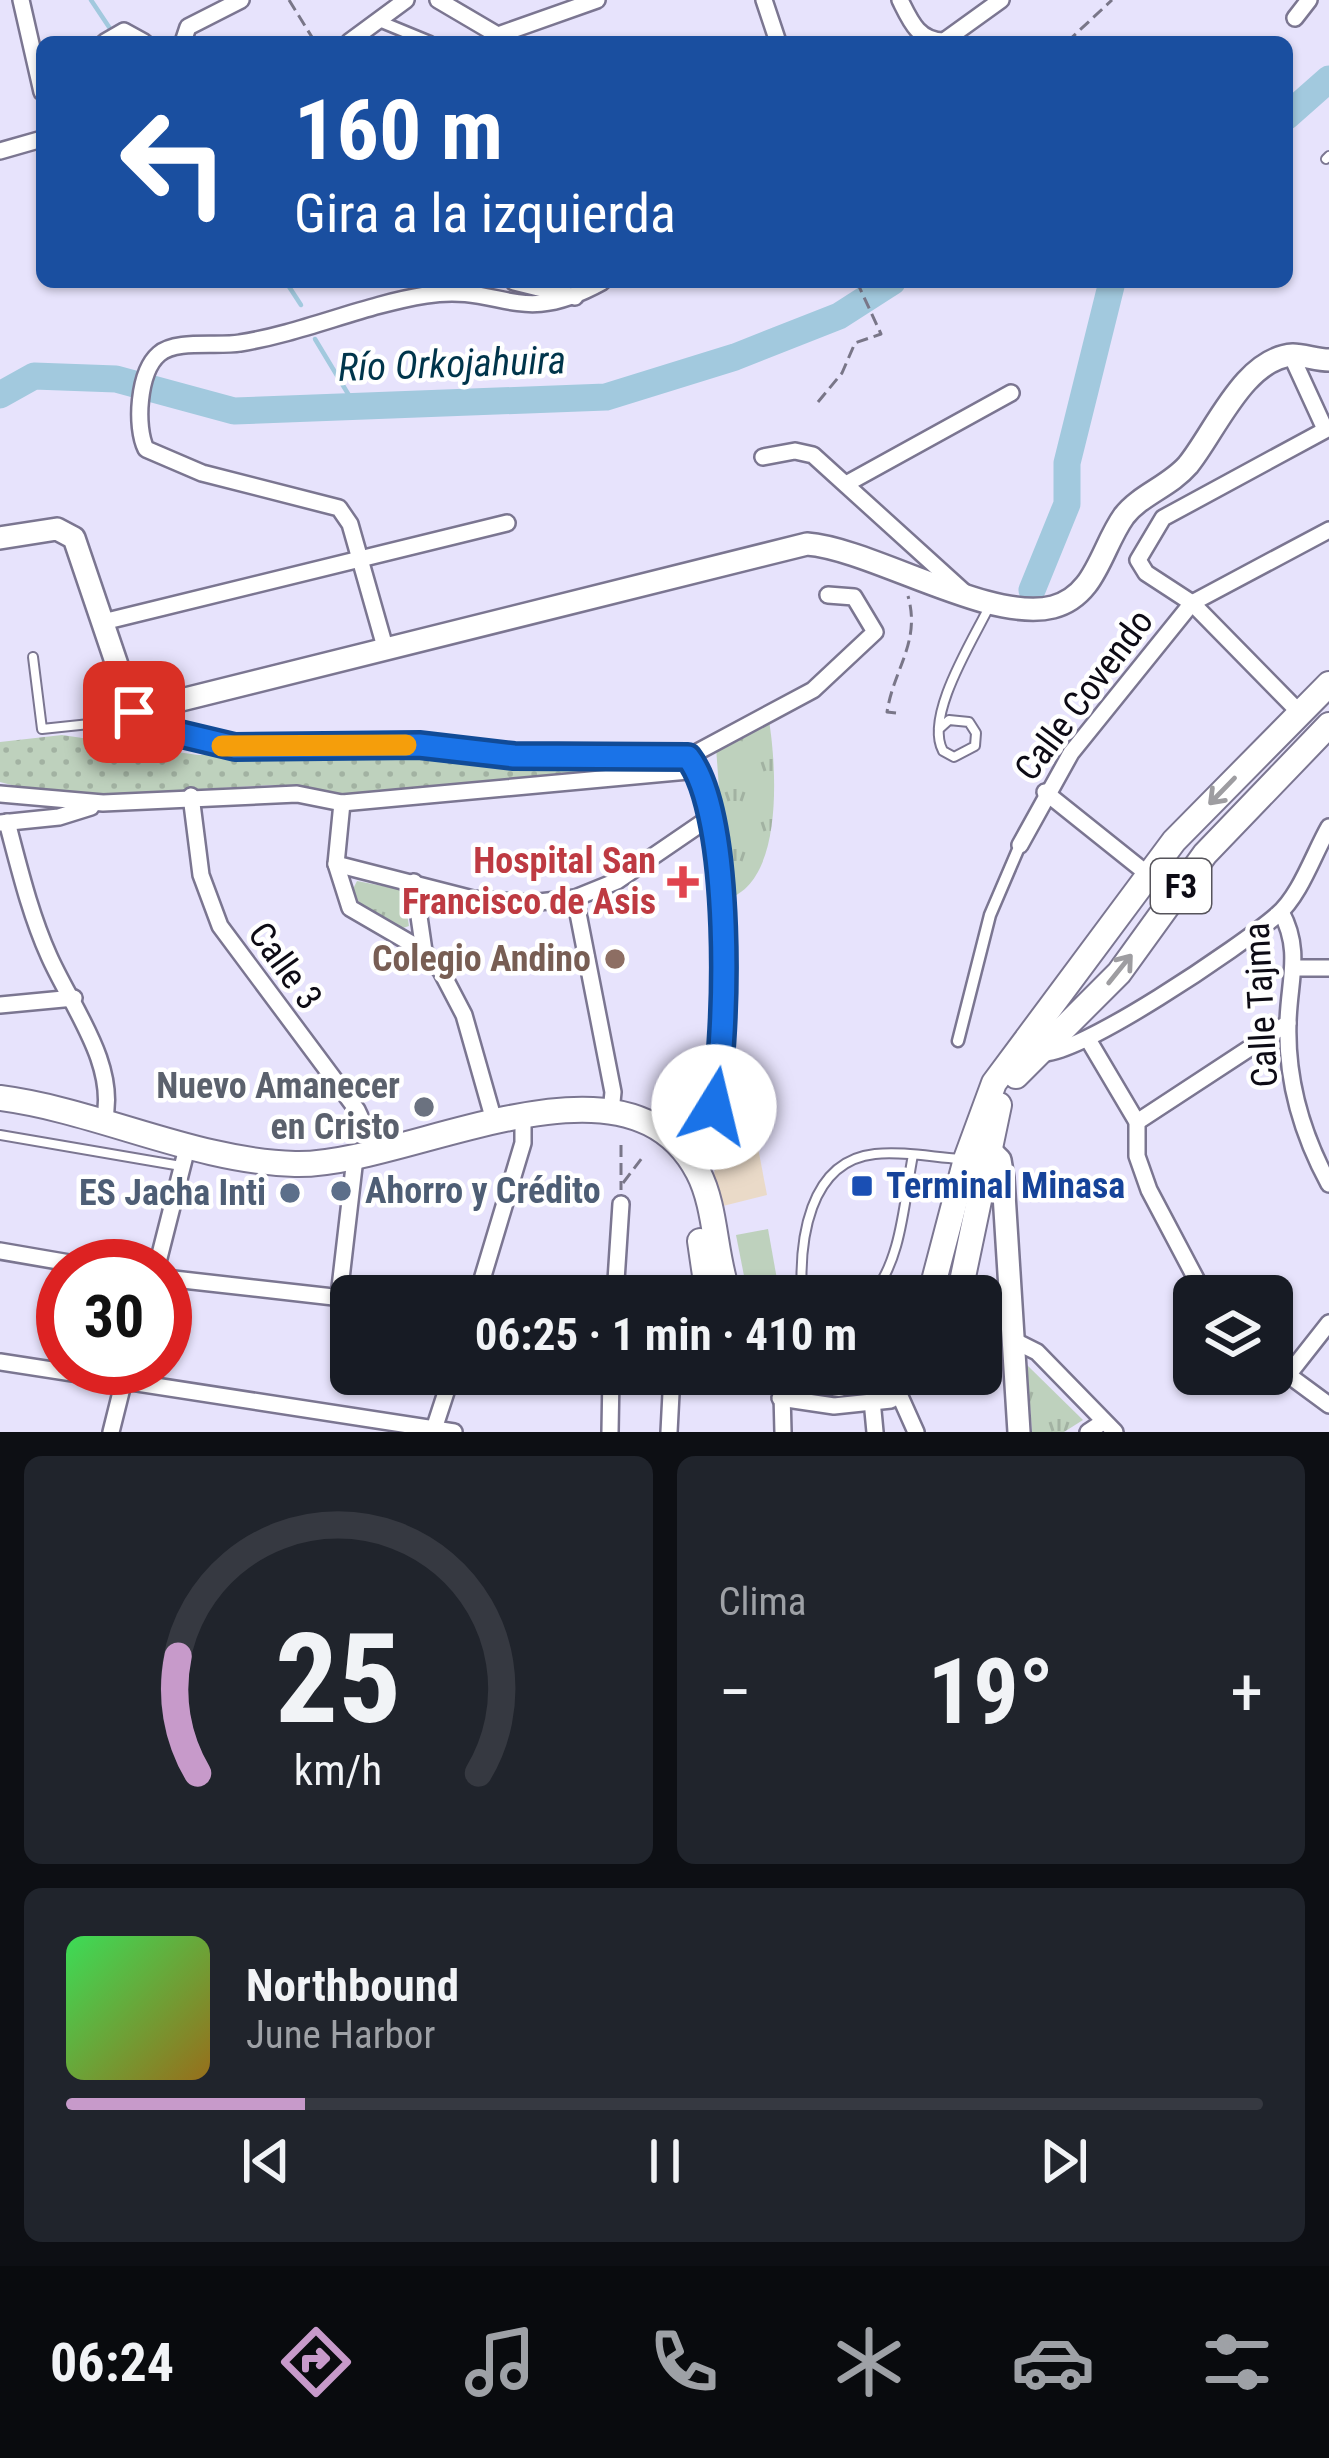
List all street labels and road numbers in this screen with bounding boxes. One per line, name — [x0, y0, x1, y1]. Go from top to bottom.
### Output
street label: Calle Covendo — [1006, 601, 1162, 789]
road number: F3 — [1151, 859, 1211, 913]
street label: Calle 3 — [239, 914, 331, 1018]
street label: Calle Tajma — [1236, 921, 1286, 1089]

